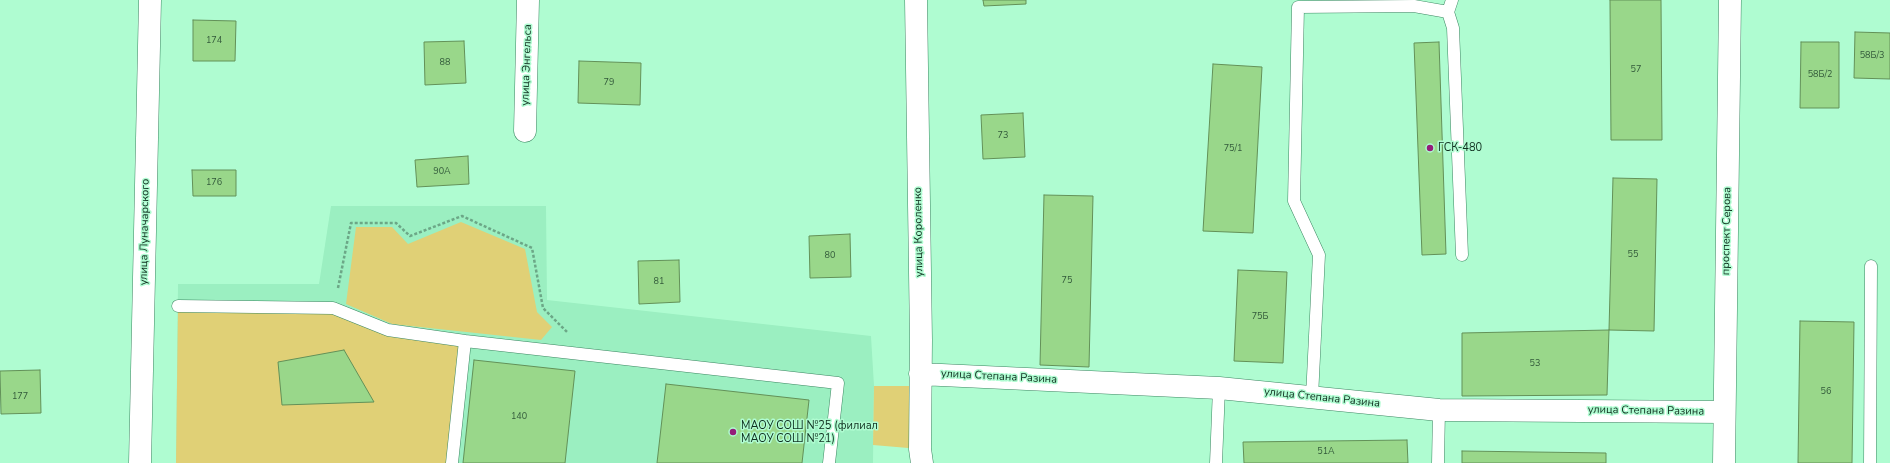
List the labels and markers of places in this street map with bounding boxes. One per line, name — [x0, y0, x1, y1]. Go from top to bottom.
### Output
place label: ГСК-480 — [1438, 141, 1482, 155]
marker: ГСК-480 — [1425, 143, 1435, 153]
place label: МАОУ СОШ №25 (филиал МАОУ СОШ №21) — [741, 419, 878, 445]
marker: МАОУ СОШ №25 (филиал МАОУ СОШ №21) — [728, 427, 738, 437]

